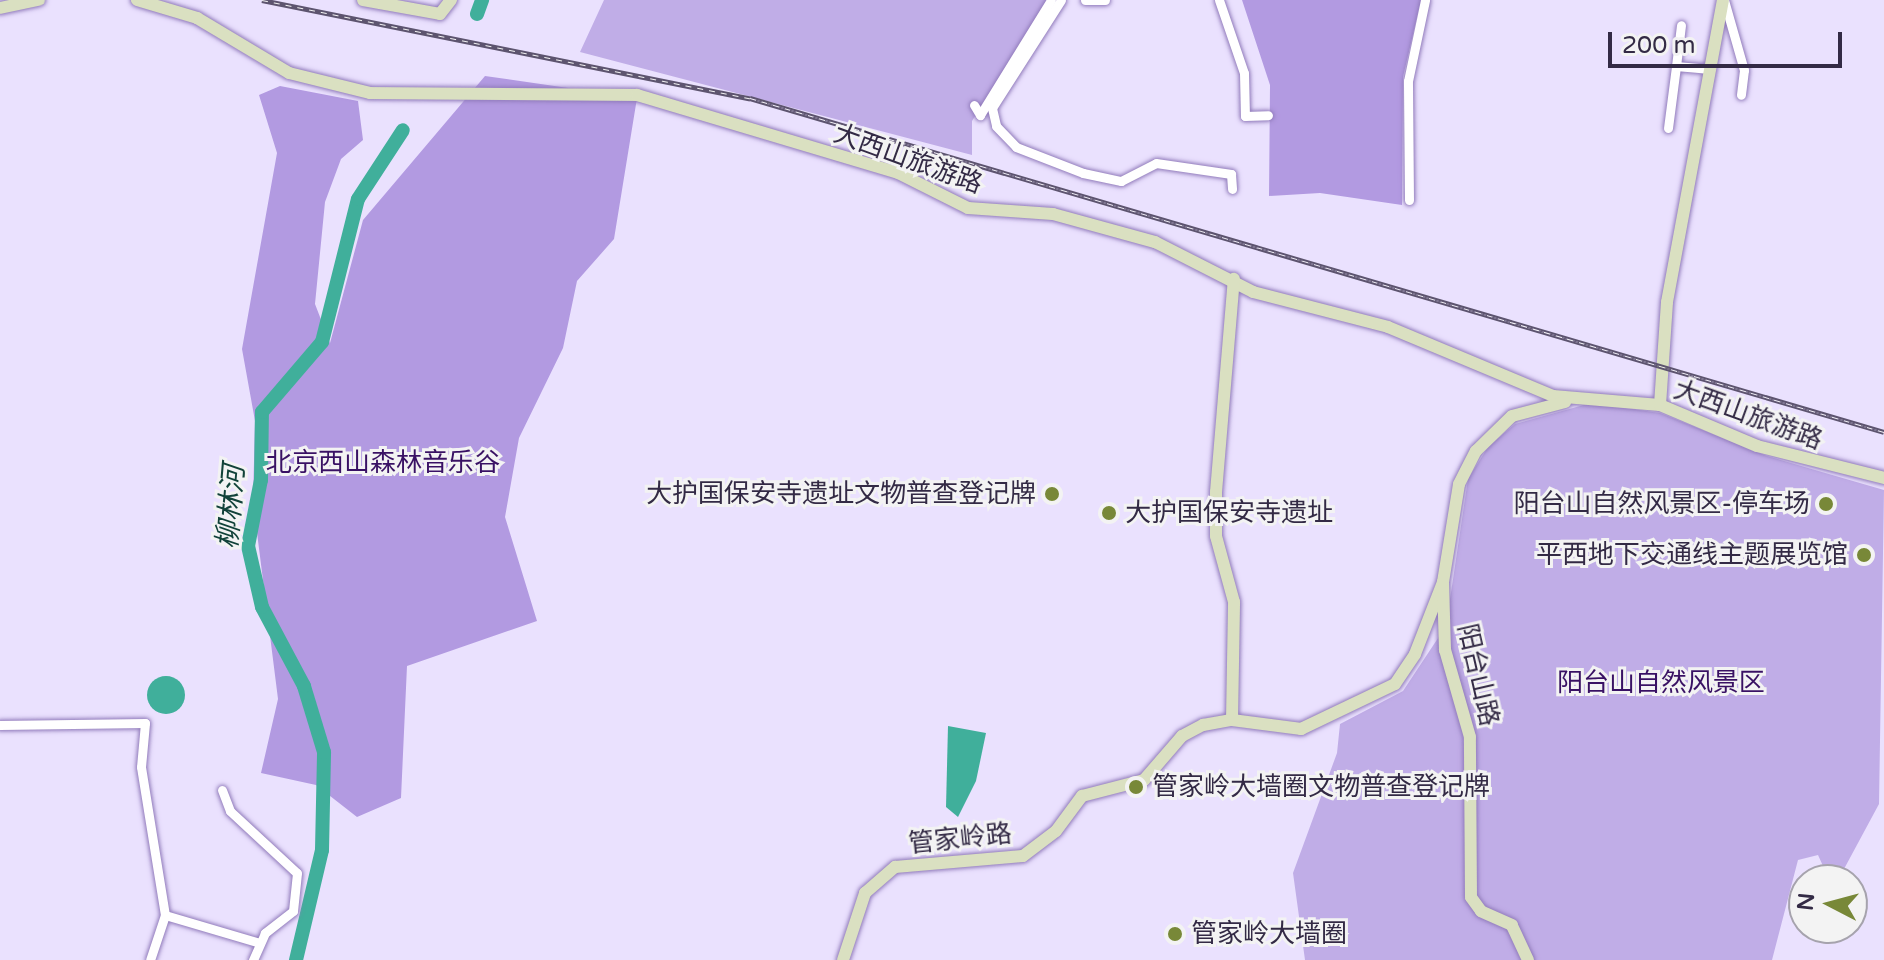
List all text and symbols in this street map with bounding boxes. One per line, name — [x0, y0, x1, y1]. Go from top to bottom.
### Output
scale bar — [1612, 16, 1846, 66]
text: 200 m — [1622, 31, 1696, 60]
street label: 大西山旅游路 — [829, 118, 987, 200]
street label: 大西山旅游路 — [1669, 374, 1827, 456]
park label: 北京西山森林音乐谷 — [266, 447, 500, 479]
water label: 柳林河 — [211, 464, 251, 550]
place label: 大护国保安寺遗址文物普查登记牌 — [646, 478, 1036, 510]
marker: 大护国保安寺遗址文物普查登记牌 — [1043, 485, 1061, 503]
place label: 阳台山自然风景区-停车场 — [1513, 488, 1810, 520]
marker: 阳台山自然风景区-停车场 — [1817, 495, 1835, 513]
place label: 大护国保安寺遗址 — [1125, 497, 1333, 529]
marker: 大护国保安寺遗址 — [1100, 504, 1118, 522]
place label: 平西地下交通线主题展览馆 — [1536, 539, 1848, 571]
marker: 平西地下交通线主题展览馆 — [1855, 546, 1873, 564]
street label: 阳台山路 — [1451, 621, 1505, 729]
park label: 阳台山自然风景区 — [1557, 667, 1765, 699]
place label: 管家岭大墙圈文物普查登记牌 — [1152, 771, 1490, 803]
marker: 管家岭大墙圈文物普查登记牌 — [1127, 778, 1145, 796]
street label: 管家岭路 — [907, 818, 1013, 860]
north arrow — [1788, 864, 1868, 944]
text: N — [1792, 892, 1820, 912]
place label: 管家岭大墙圈 — [1191, 918, 1347, 950]
marker: 管家岭大墙圈 — [1166, 925, 1184, 943]

